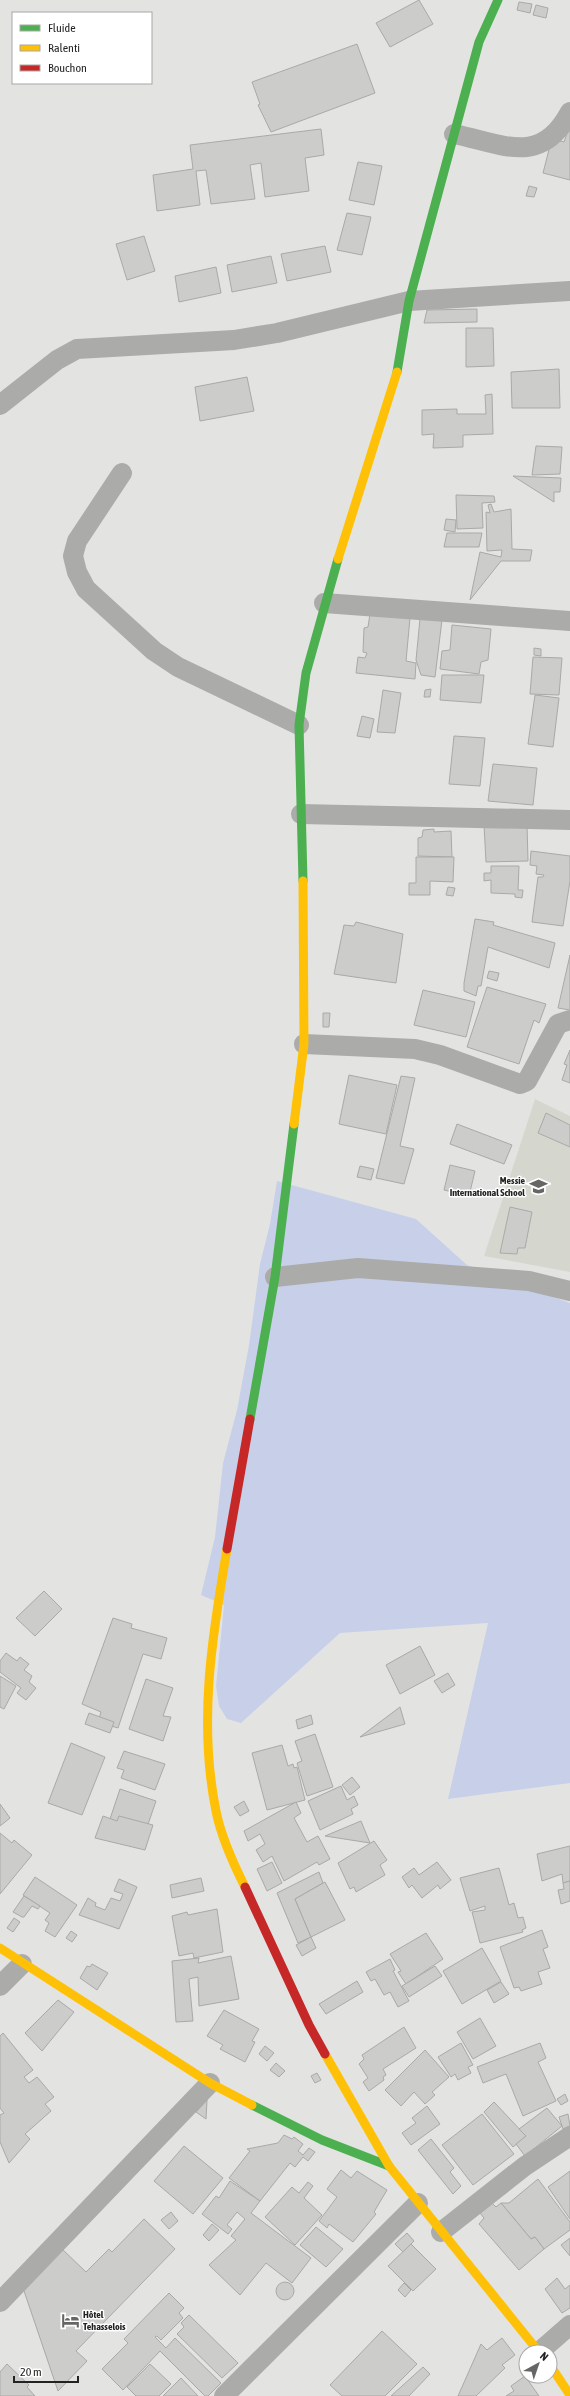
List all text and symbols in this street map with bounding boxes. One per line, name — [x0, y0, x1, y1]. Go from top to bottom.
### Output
legend — [12, 12, 152, 84]
text: Fluide — [48, 21, 76, 35]
text: Ralenti — [48, 41, 80, 55]
text: Bouchon — [48, 61, 87, 75]
place label: Messie International School — [450, 1175, 525, 1198]
school or university icon: Messie International School — [528, 1176, 548, 1196]
place label: Hôtel Tehasselois — [83, 2309, 126, 2332]
hotel icon: Hôtel Tehasselois — [60, 2310, 80, 2330]
north arrow — [518, 2344, 558, 2384]
text: N — [538, 2350, 551, 2363]
scale bar — [14, 2358, 78, 2384]
text: 20 m — [20, 2365, 42, 2379]

